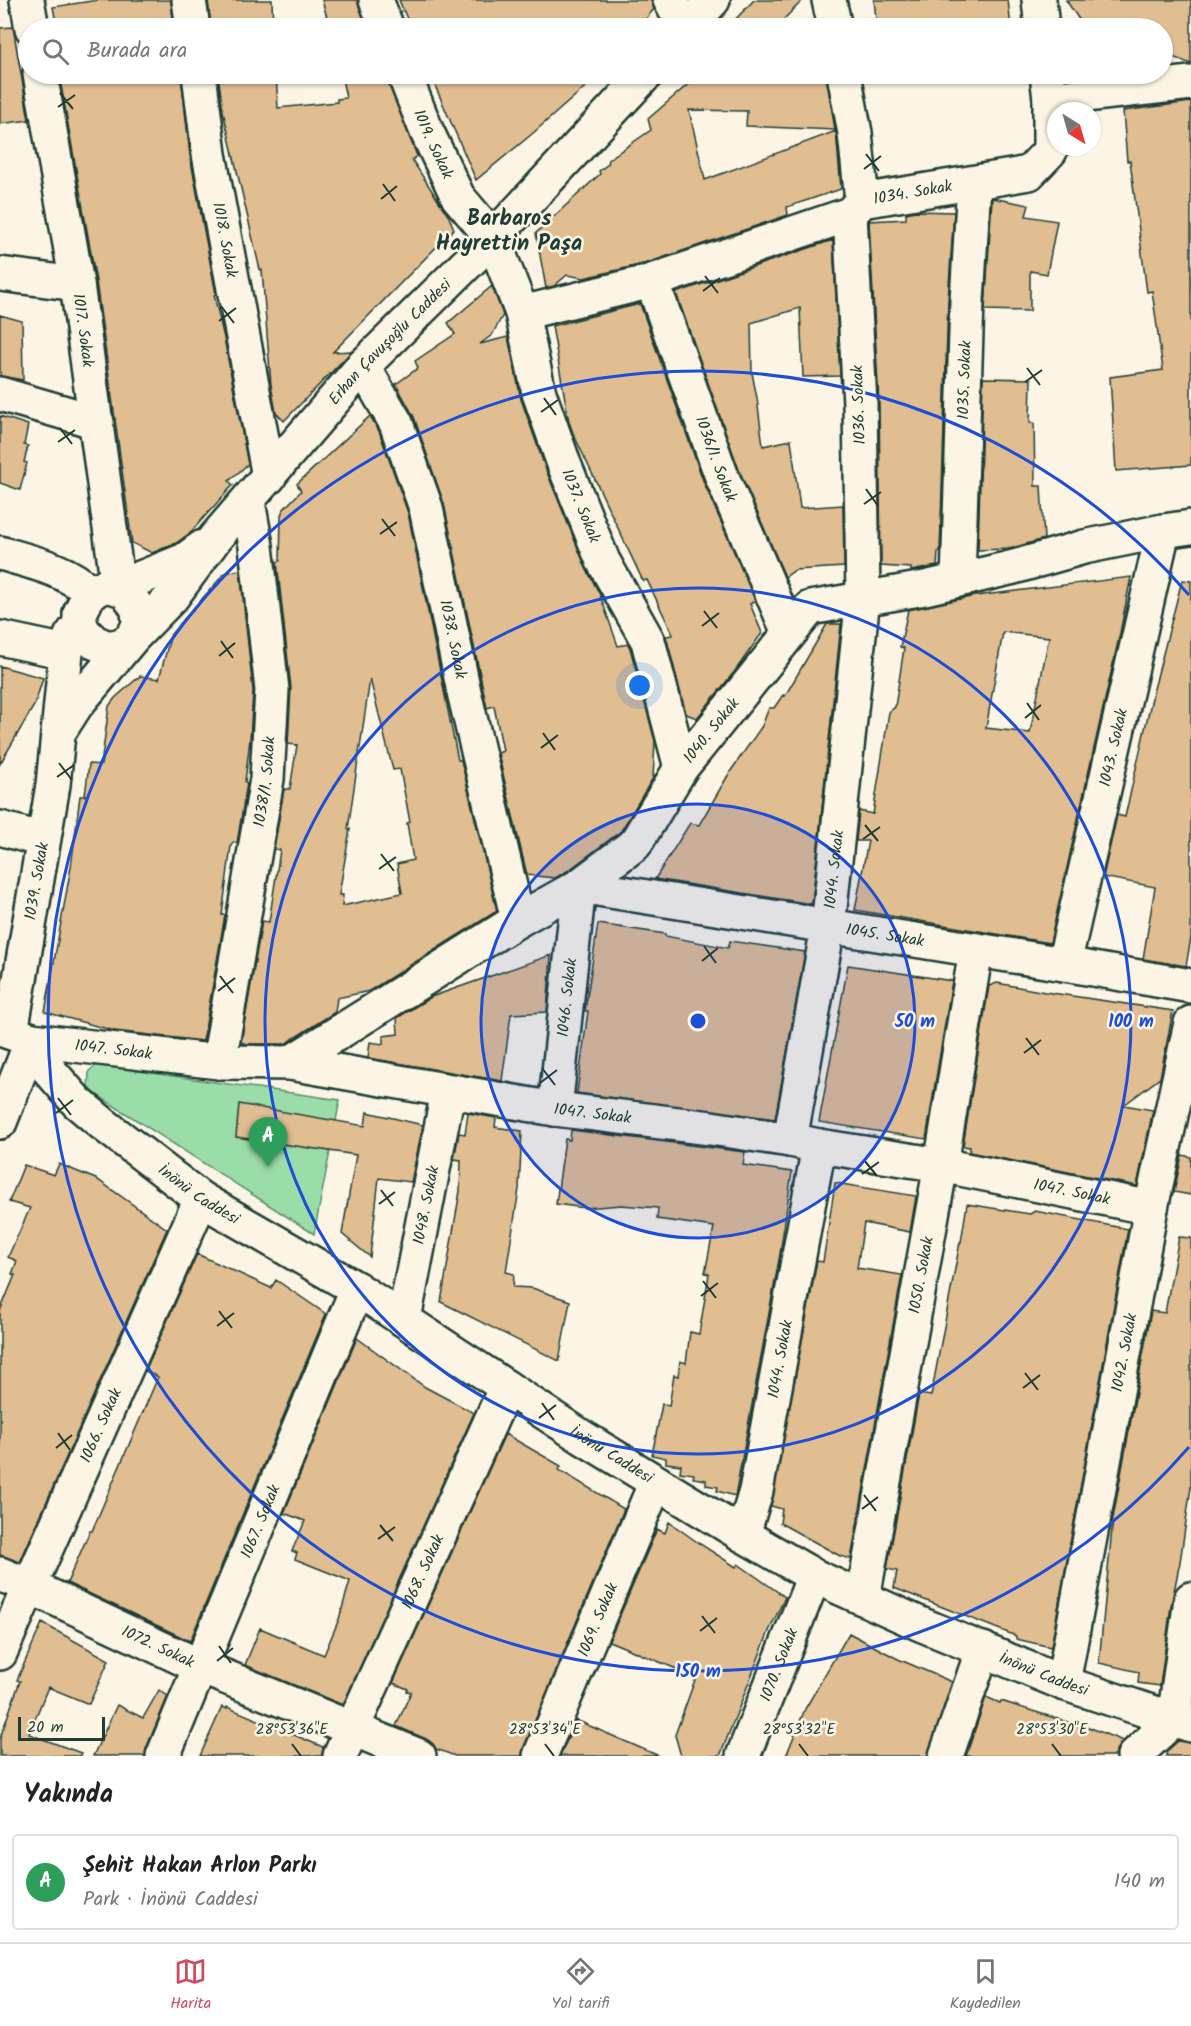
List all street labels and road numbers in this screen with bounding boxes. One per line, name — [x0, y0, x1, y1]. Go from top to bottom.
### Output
street label: 1019. Sokak — [407, 105, 460, 184]
street label: 1034. Sokak — [871, 174, 954, 211]
street label: 1018. Sokak — [206, 200, 244, 280]
street label: Erhan Çavuşoğlu Caddesi — [322, 272, 458, 411]
street label: 1017. Sokak — [66, 292, 101, 369]
street label: 1035. Sokak — [951, 340, 978, 420]
street label: 1036. Sokak — [845, 364, 873, 445]
street label: 1036/1. Sokak — [689, 412, 744, 506]
street label: 1037. Sokak — [555, 465, 607, 547]
street label: 1038. Sokak — [433, 597, 474, 682]
street label: 1040. Sokak — [677, 692, 746, 769]
street label: 1043. Sokak — [1092, 706, 1135, 789]
street label: 1038/1. Sokak — [247, 735, 282, 829]
street label: 1044. Sokak — [817, 828, 851, 910]
street label: 1039. Sokak — [18, 840, 56, 922]
street label: 1045. Sokak — [844, 917, 927, 954]
street label: 1046. Sokak — [550, 956, 584, 1038]
street label: 1047. Sokak — [73, 1033, 154, 1067]
street label: 1047. Sokak — [552, 1096, 633, 1131]
street label: İnönü Caddesi — [153, 1158, 245, 1232]
street label: 1048. Sokak — [406, 1163, 446, 1247]
street label: 1047. Sokak — [1031, 1172, 1113, 1212]
street label: 1050. Sokak — [902, 1234, 940, 1316]
street label: 1042. Sokak — [1105, 1311, 1144, 1394]
street label: 1044. Sokak — [761, 1317, 800, 1400]
street label: 1066. Sokak — [73, 1384, 128, 1467]
street label: İnönü Caddesi — [564, 1419, 659, 1491]
street label: 1067. Sokak — [234, 1480, 287, 1562]
street label: 1068. Sokak — [395, 1530, 451, 1613]
street label: 1069. Sokak — [571, 1578, 625, 1661]
street label: 1072. Sokak — [117, 1619, 199, 1675]
street label: 1070. Sokak — [753, 1624, 805, 1705]
street label: İnönü Caddesi — [995, 1645, 1093, 1703]

